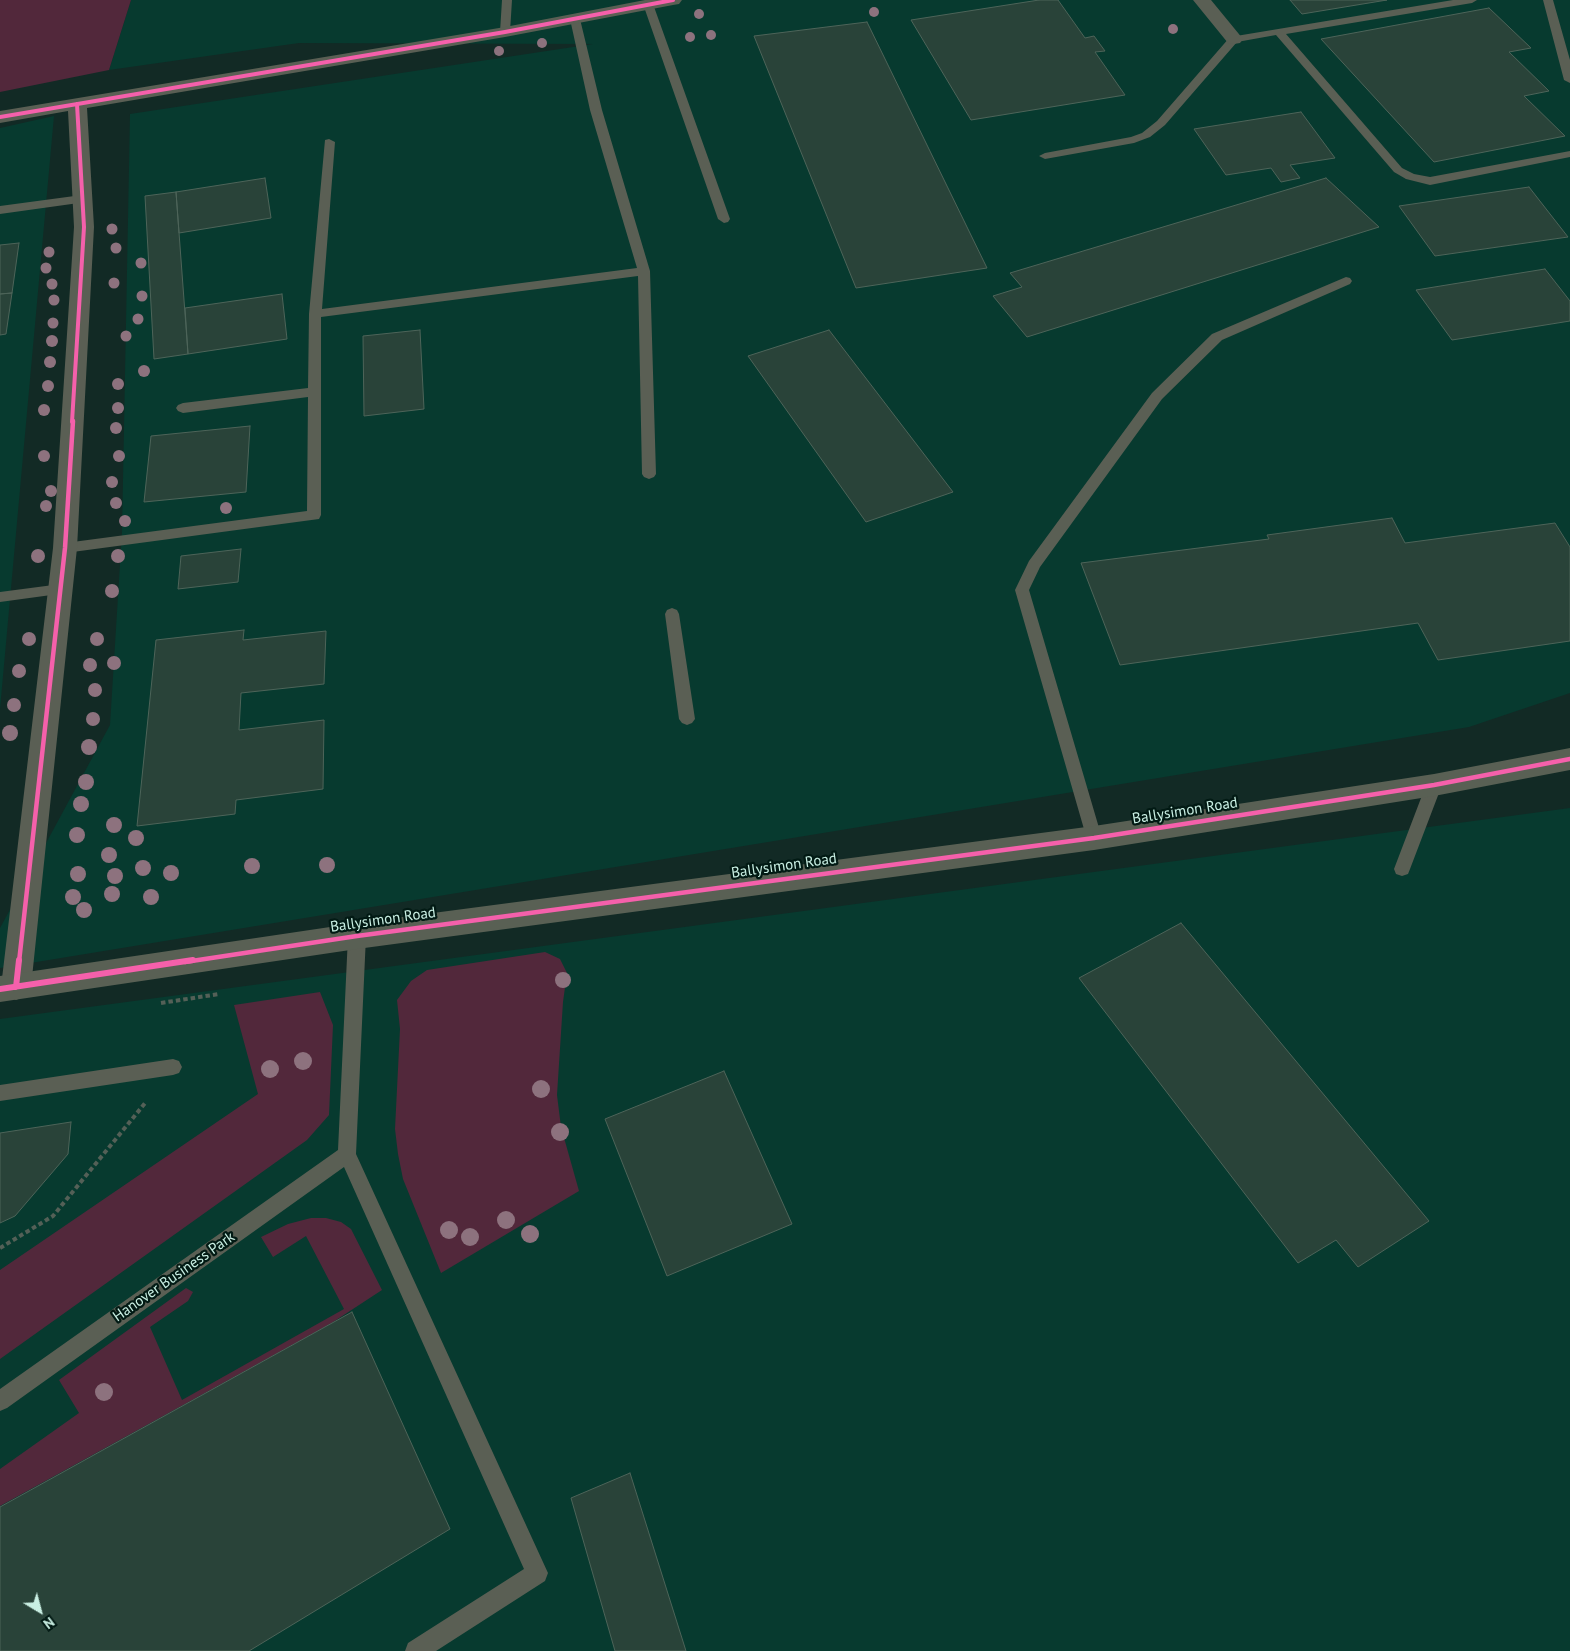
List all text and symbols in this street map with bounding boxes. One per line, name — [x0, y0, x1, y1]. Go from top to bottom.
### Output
street label: Ballysimon Road — [1131, 794, 1239, 828]
street label: Ballysimon Road — [730, 850, 838, 882]
street label: Ballysimon Road — [329, 904, 437, 936]
street label: Hanover Business Park — [110, 1228, 238, 1326]
north arrow — [15, 1586, 65, 1636]
text: N — [40, 1613, 58, 1633]

